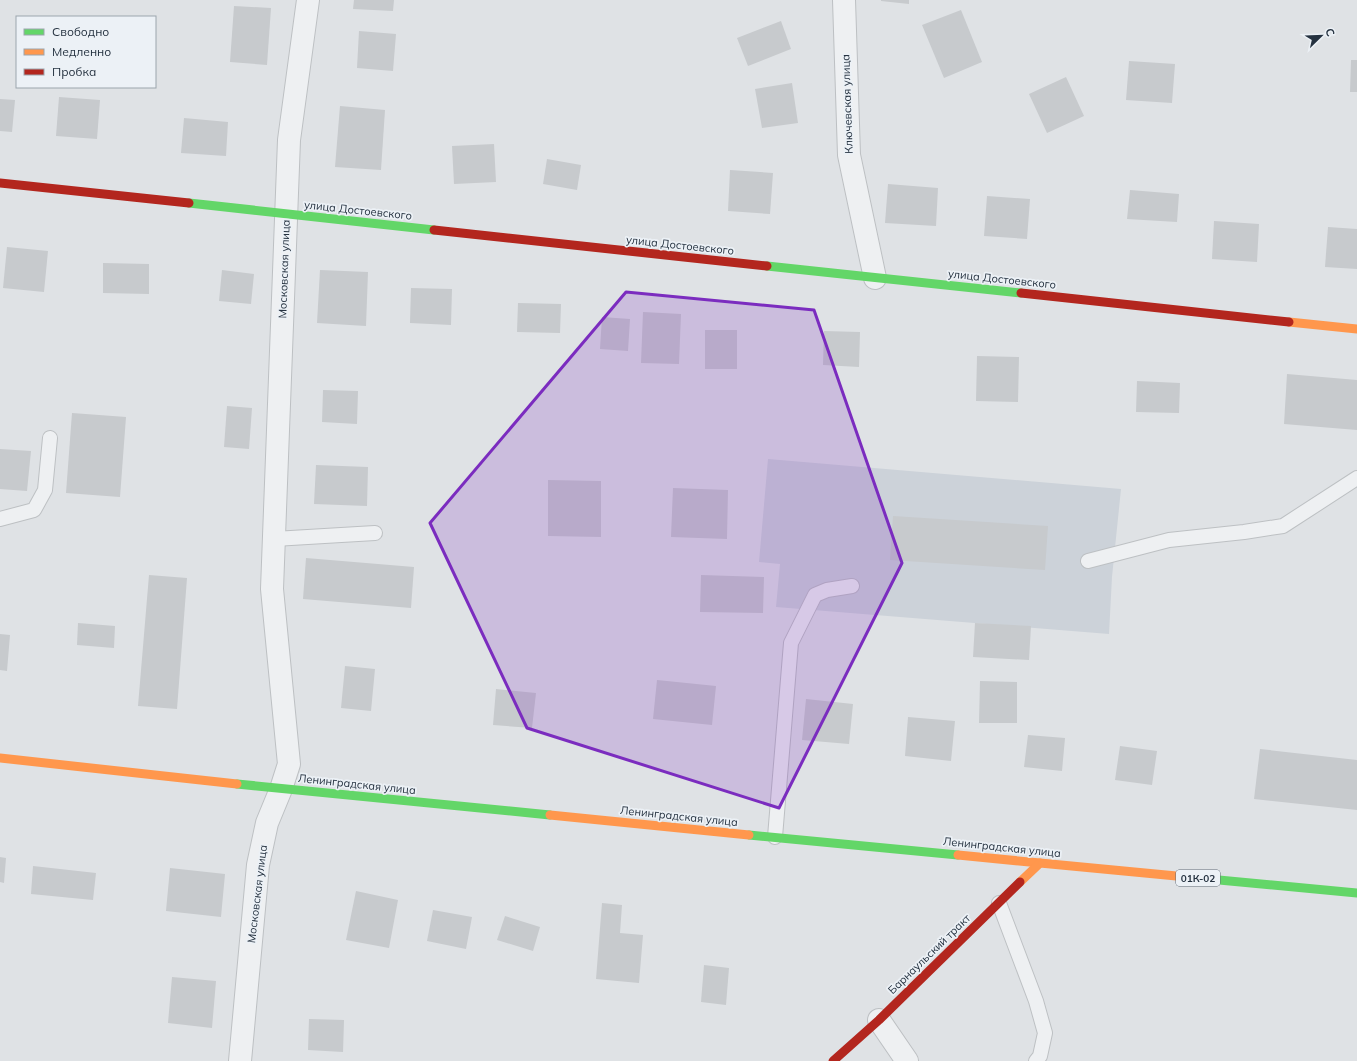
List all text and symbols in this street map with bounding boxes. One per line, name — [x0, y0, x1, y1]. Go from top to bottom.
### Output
legend — [16, 16, 156, 88]
north arrow — [1301, 16, 1341, 56]
text: Свободно — [52, 24, 109, 39]
text: С — [1322, 26, 1338, 39]
text: Медленно — [52, 44, 111, 59]
street label: Ключевская улица — [838, 54, 856, 154]
text: Пробка — [52, 64, 96, 79]
street label: улица Достоевского — [303, 197, 413, 223]
street label: Московская улица — [275, 219, 293, 319]
street label: улица Достоевского — [625, 232, 735, 258]
street label: улица Достоевского — [947, 266, 1057, 292]
street label: Ленинградская улица — [297, 771, 417, 797]
street label: Ленинградская улица — [619, 803, 739, 829]
street label: Ленинградская улица — [942, 834, 1062, 860]
street label: Московская улица — [244, 844, 270, 944]
road number: 01К-02 — [1176, 870, 1220, 886]
street label: Барнаульский тракт — [885, 911, 973, 997]

